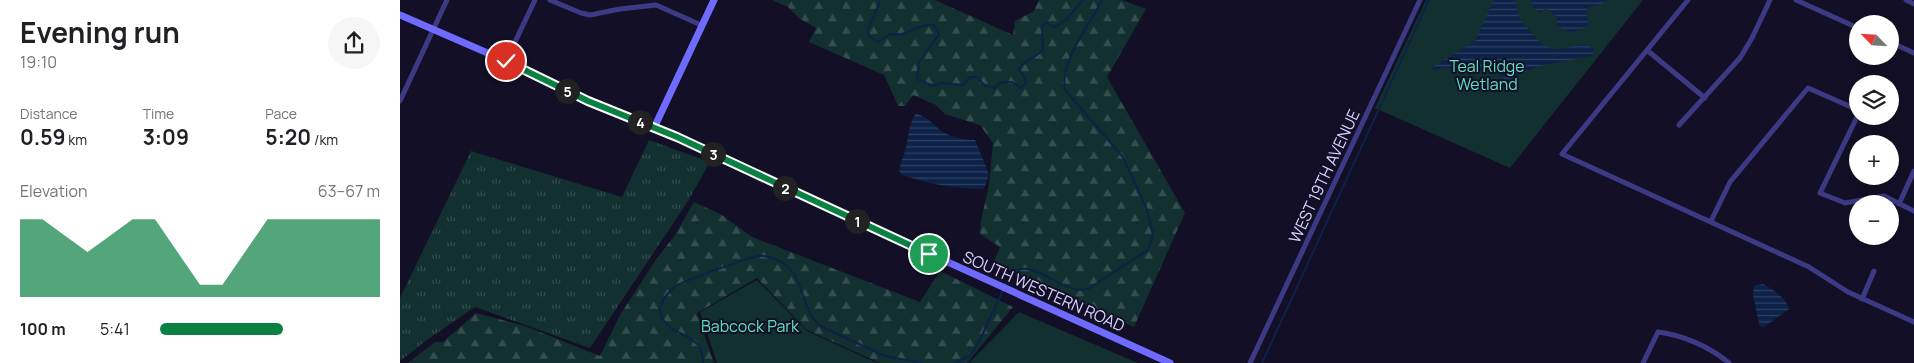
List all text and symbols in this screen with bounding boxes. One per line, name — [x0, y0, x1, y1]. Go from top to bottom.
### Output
text: Evening run — [20, 13, 180, 51]
north arrow — [1849, 15, 1899, 65]
map controls — [1849, 15, 1899, 245]
button: share — [328, 17, 380, 69]
pin — [485, 40, 527, 82]
icon: check — [492, 47, 520, 75]
text: 19:10 — [20, 51, 57, 73]
park label: Teal Ridge Wetland — [1449, 55, 1525, 95]
button: layers — [1849, 75, 1899, 125]
pin: 5 — [554, 78, 580, 104]
text: 5 — [563, 82, 572, 101]
text: Distance — [20, 104, 77, 123]
text: Time — [143, 104, 174, 123]
text: Pace — [265, 104, 297, 123]
street label: WEST 19TH AVENUE — [1283, 106, 1365, 246]
pin: 4 — [628, 110, 652, 134]
text: 4 — [636, 113, 645, 132]
text: 0.59 — [20, 123, 66, 151]
text: 3:09 — [143, 123, 189, 151]
text: 5:20 — [265, 123, 311, 151]
text: km — [66, 130, 87, 149]
text: /km — [311, 130, 338, 149]
button: + — [1849, 135, 1899, 185]
pin: 3 — [700, 142, 726, 166]
text: 3 — [709, 145, 718, 164]
pin: 2 — [772, 176, 798, 200]
text: 2 — [781, 179, 790, 198]
text: Elevation — [20, 180, 88, 202]
text: 63–67 m — [318, 180, 380, 202]
button: − — [1849, 195, 1899, 245]
pin: 1 — [844, 208, 870, 234]
text: 1 — [854, 212, 861, 231]
pin — [908, 233, 950, 275]
icon: arrive — [915, 240, 943, 268]
street label: SOUTH WESTERN ROAD — [960, 245, 1129, 337]
park label: Babcock Park — [701, 315, 800, 337]
text: 100 m — [20, 318, 66, 340]
text: 5:41 — [100, 318, 130, 340]

